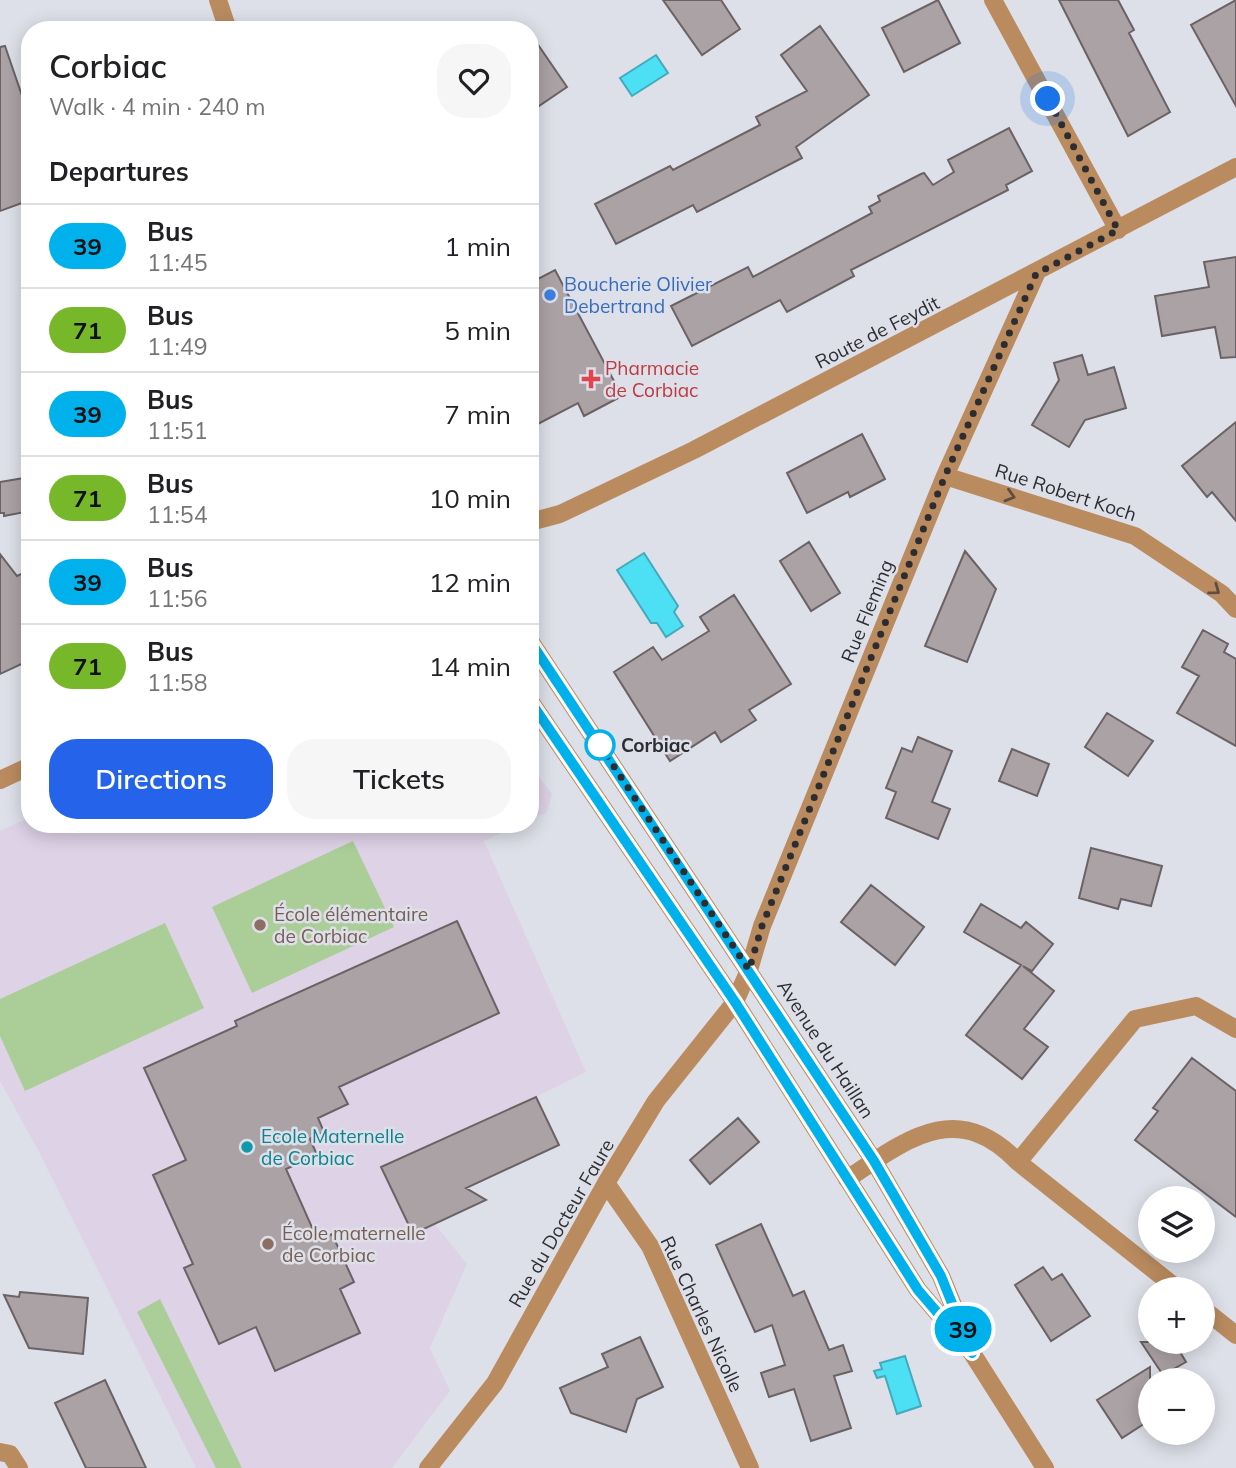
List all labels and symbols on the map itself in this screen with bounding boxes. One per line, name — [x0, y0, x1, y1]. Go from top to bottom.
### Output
your location — [1030, 81, 1065, 116]
place label: Boucherie Olivier Debertrand — [564, 272, 712, 318]
marker: Boucherie Olivier Debertrand — [542, 287, 558, 303]
street label: Route de Feydit — [811, 290, 943, 374]
place label: Pharmacie de Corbiac — [605, 356, 699, 402]
marker: Pharmacie de Corbiac — [583, 371, 599, 387]
street label: Rue Robert Koch — [992, 458, 1140, 526]
one-way arrow — [1004, 488, 1016, 503]
street label: Rue Fleming — [836, 556, 898, 666]
one-way arrow — [1207, 582, 1220, 594]
marker: Corbiac — [585, 730, 615, 760]
place label: Corbiac — [621, 733, 691, 757]
place label: École élémentaire de Corbiac — [274, 902, 428, 948]
marker: École élémentaire de Corbiac — [252, 917, 268, 933]
street label: Avenue du Haillan — [772, 975, 880, 1123]
place label: Ecole Maternelle de Corbiac — [261, 1124, 404, 1170]
street label: Rue du Docteur Faure — [503, 1134, 619, 1312]
marker: Ecole Maternelle de Corbiac — [239, 1139, 255, 1155]
place label: École maternelle de Corbiac — [282, 1221, 426, 1267]
street label: Rue Charles Nicolle — [655, 1232, 749, 1396]
marker: École maternelle de Corbiac — [260, 1236, 276, 1252]
line badge: 39 — [932, 1306, 995, 1352]

